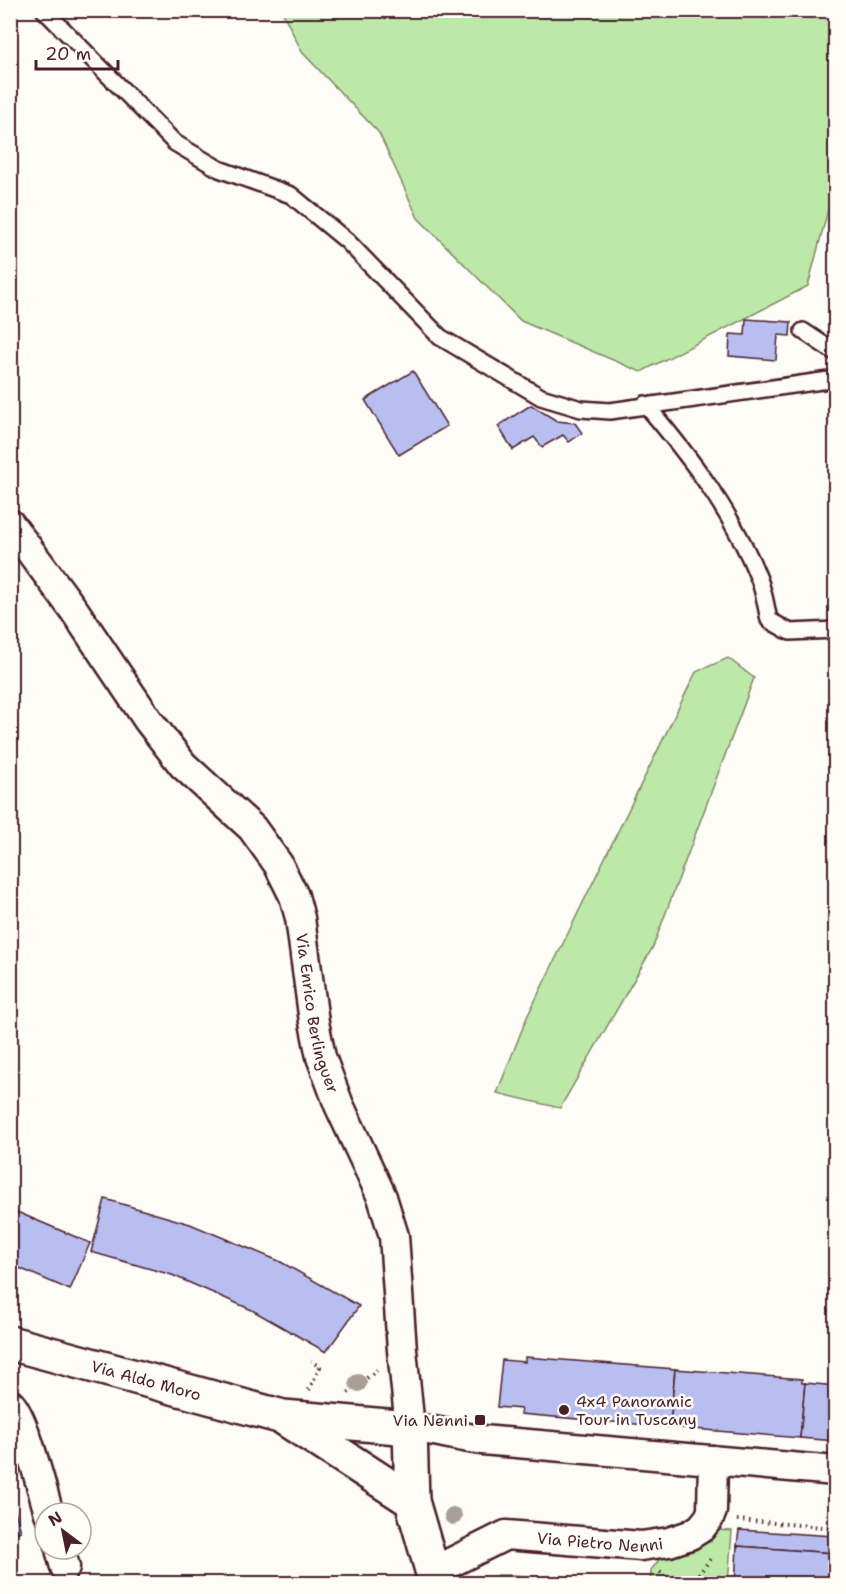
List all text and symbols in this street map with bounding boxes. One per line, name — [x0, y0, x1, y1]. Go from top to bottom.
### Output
scale bar — [36, 33, 118, 71]
text: 20 m — [45, 42, 91, 66]
street label: Via Enrico Berlinguer — [291, 932, 344, 1096]
street label: Via Aldo Moro — [89, 1355, 203, 1405]
place label: 4x4 Panoramic Tour in Tuscany — [576, 1391, 697, 1430]
marker: 4x4 Panoramic Tour in Tuscany — [557, 1403, 571, 1417]
place label: Via Nenni — [393, 1410, 468, 1431]
marker: Via Nenni — [473, 1413, 487, 1427]
north arrow — [33, 1501, 93, 1561]
text: N — [44, 1506, 66, 1531]
street label: Via Pietro Nenni — [536, 1528, 664, 1557]

